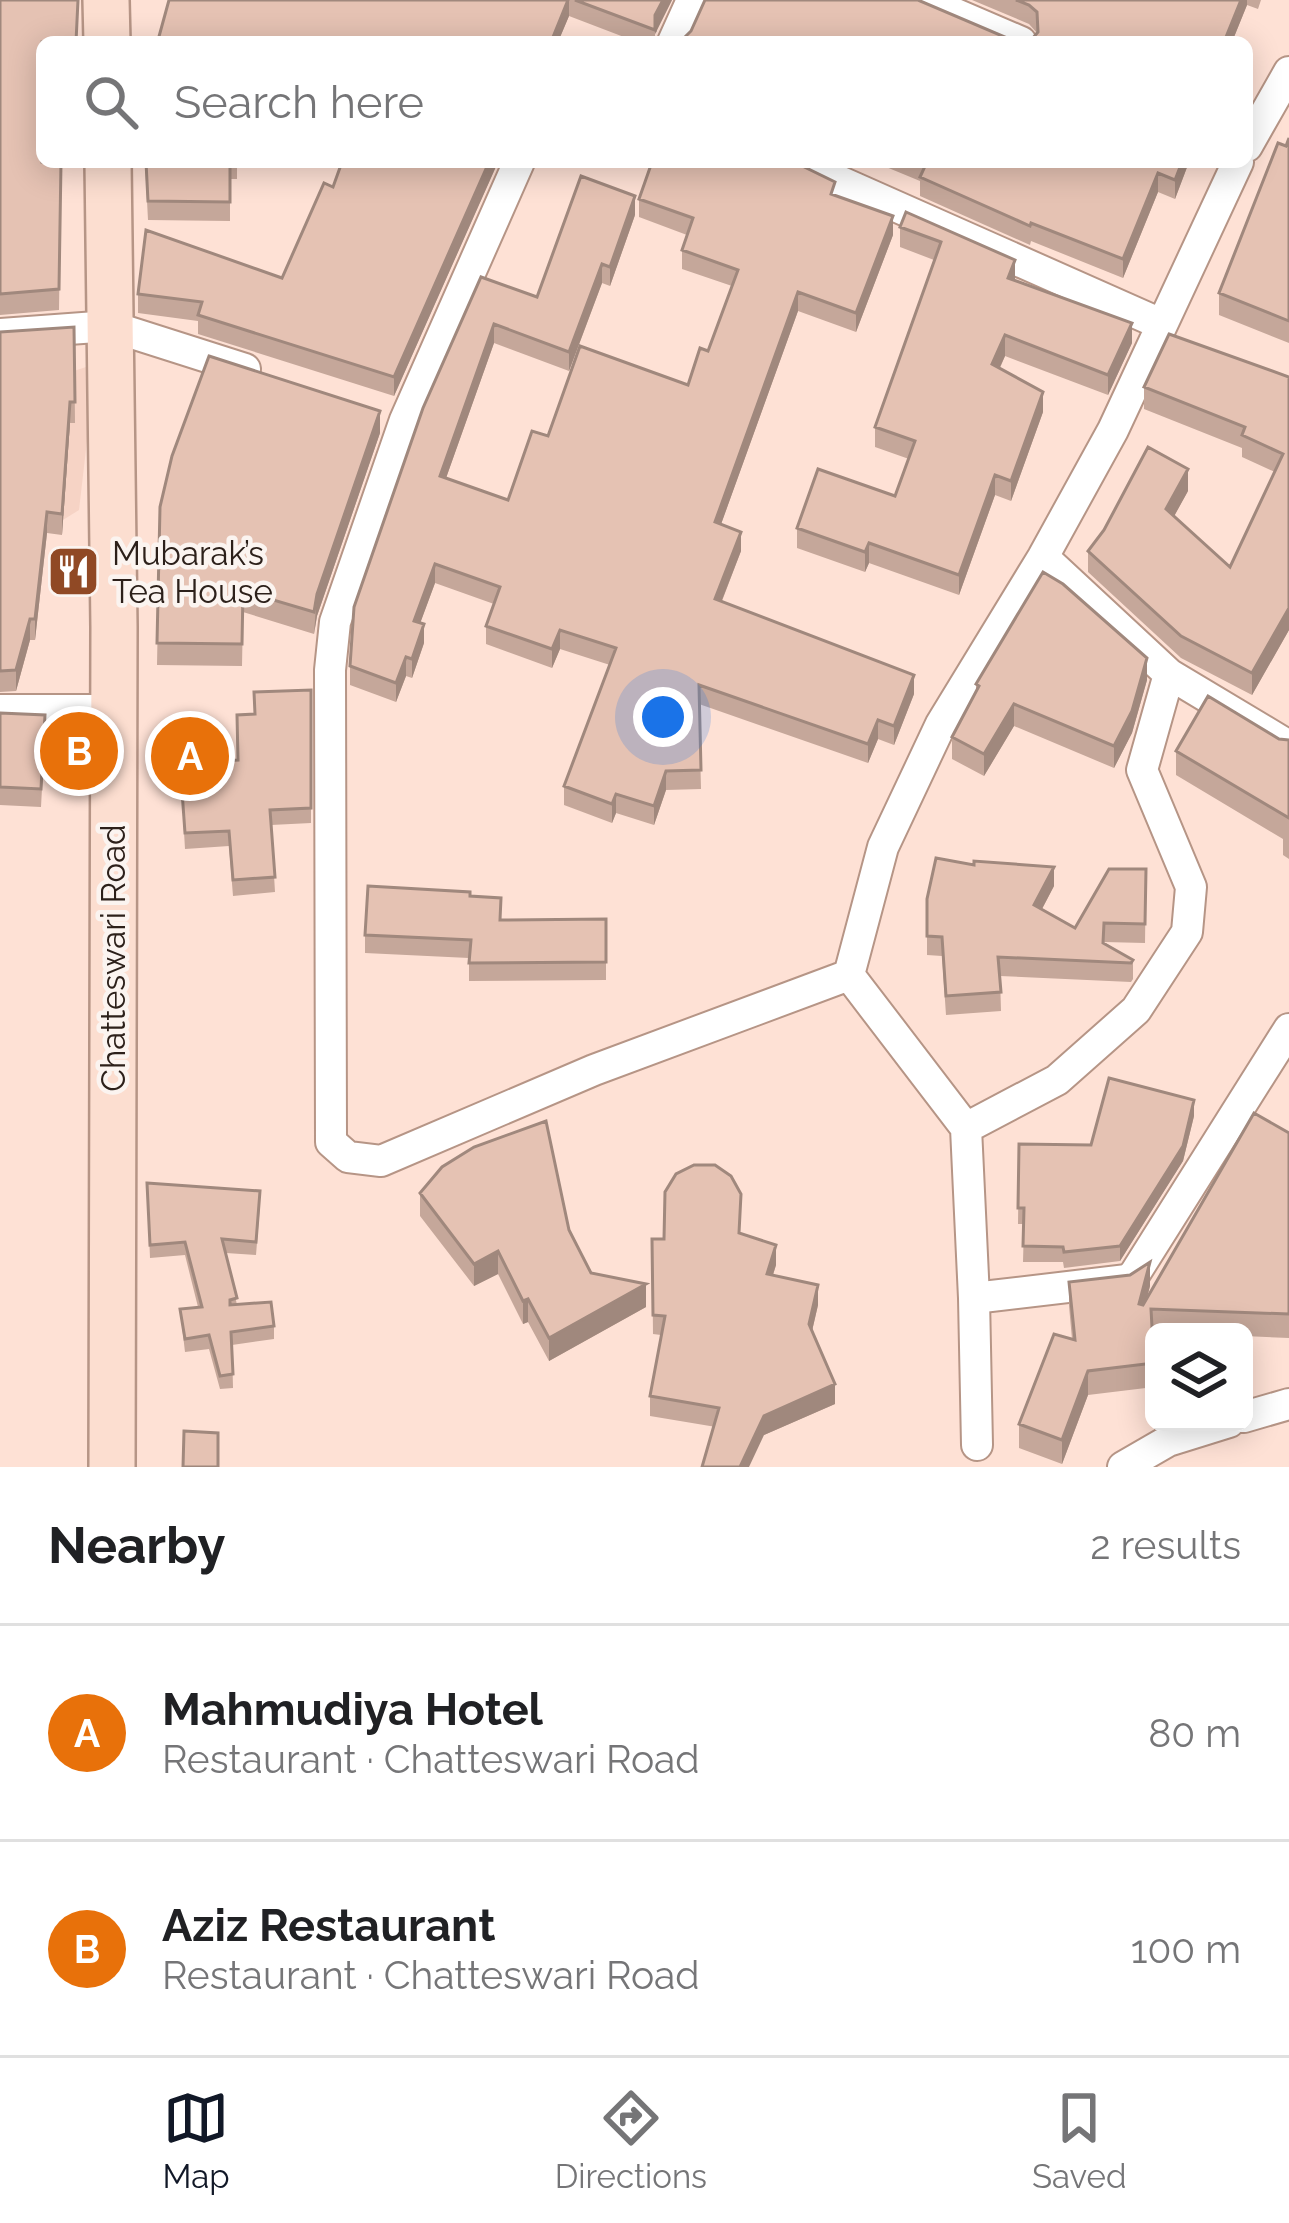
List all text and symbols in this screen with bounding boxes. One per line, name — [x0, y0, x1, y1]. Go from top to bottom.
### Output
search box — [36, 36, 1253, 168]
icon: search — [78, 69, 144, 135]
text: Search here — [174, 76, 424, 129]
place label: Mubarak’s Tea House — [112, 534, 273, 611]
restaurant icon: Mubarak’s Tea House — [45, 544, 101, 600]
your location — [633, 687, 693, 747]
pin: B — [40, 706, 118, 796]
pin: A — [151, 711, 229, 801]
street label: Chatteswari Road — [94, 824, 133, 1092]
map controls — [1145, 1323, 1253, 1431]
button: layers — [1145, 1323, 1253, 1431]
text: Nearby — [48, 1515, 225, 1575]
text: 2 results — [1090, 1522, 1241, 1568]
text: Mahmudiya Hotel — [162, 1683, 543, 1736]
text: A — [74, 1710, 100, 1756]
text: 80 m — [1148, 1710, 1241, 1756]
text: Restaurant · Chatteswari Road — [162, 1736, 700, 1782]
text: Aziz Restaurant — [162, 1899, 495, 1952]
text: B — [74, 1926, 100, 1972]
text: 100 m — [1131, 1926, 1241, 1972]
text: Restaurant · Chatteswari Road — [162, 1952, 700, 1998]
tab: Map — [163, 2085, 230, 2196]
tab: Directions — [555, 2085, 707, 2196]
tab: Saved — [1032, 2085, 1126, 2196]

